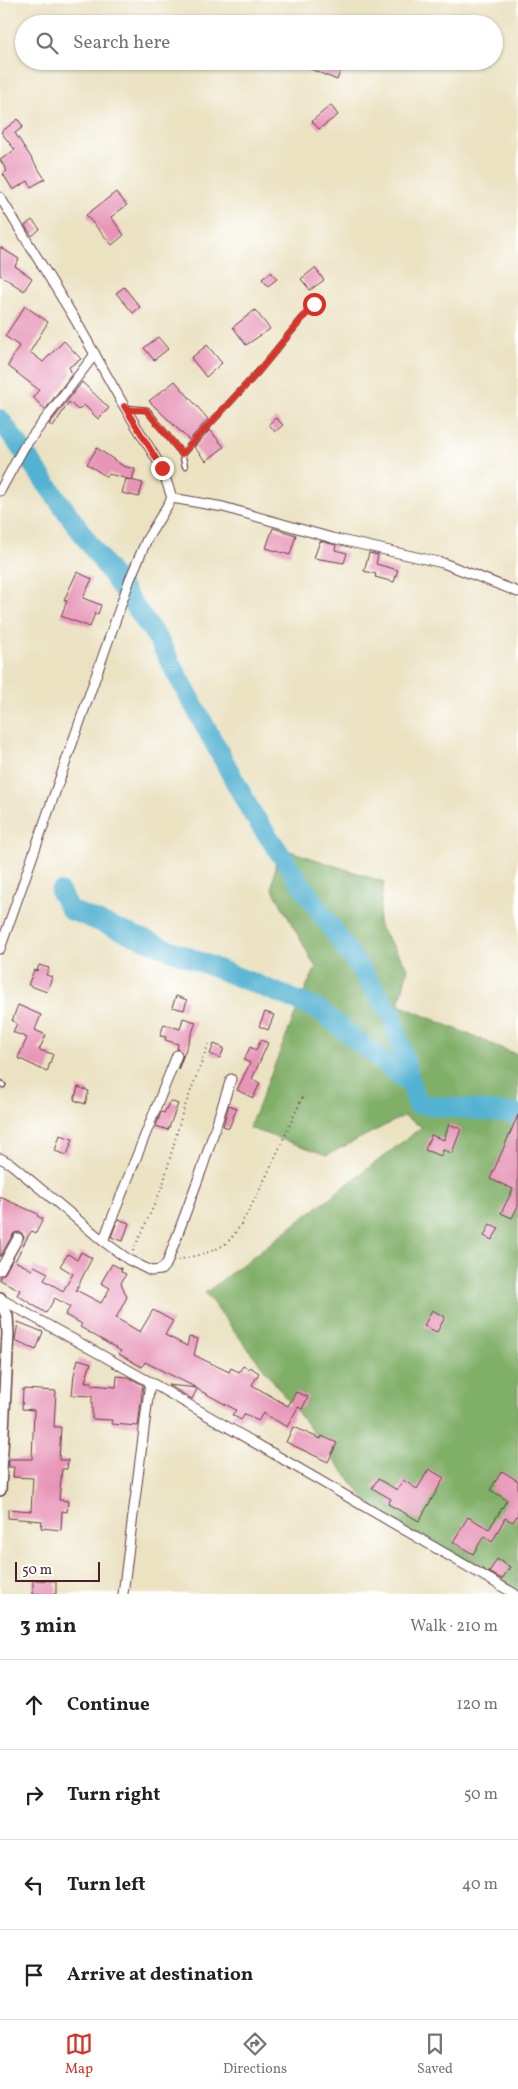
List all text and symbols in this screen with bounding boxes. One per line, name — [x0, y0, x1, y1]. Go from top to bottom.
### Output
search box — [15, 15, 503, 70]
icon: search — [33, 29, 61, 57]
text: Search here — [73, 30, 170, 56]
route start — [303, 293, 326, 316]
route end — [151, 457, 174, 480]
scale bar — [15, 1559, 100, 1582]
text: 50 m — [22, 1561, 52, 1580]
text: 3 min — [20, 1612, 76, 1641]
text: Walk · 210 m — [410, 1616, 498, 1638]
icon: ahead — [20, 1691, 48, 1719]
text: Continue — [67, 1692, 150, 1718]
text: 120 m — [456, 1694, 498, 1716]
icon: right — [20, 1781, 48, 1809]
text: Turn right — [67, 1782, 160, 1808]
text: 50 m — [464, 1784, 498, 1806]
icon: left — [20, 1871, 48, 1899]
text: Turn left — [67, 1872, 146, 1898]
text: 40 m — [462, 1874, 498, 1896]
icon: arrive — [20, 1961, 48, 1989]
text: Arrive at destination — [67, 1962, 253, 1988]
tab: Map — [65, 2030, 93, 2079]
tab: Directions — [223, 2030, 287, 2079]
tab: Saved — [417, 2030, 453, 2079]

